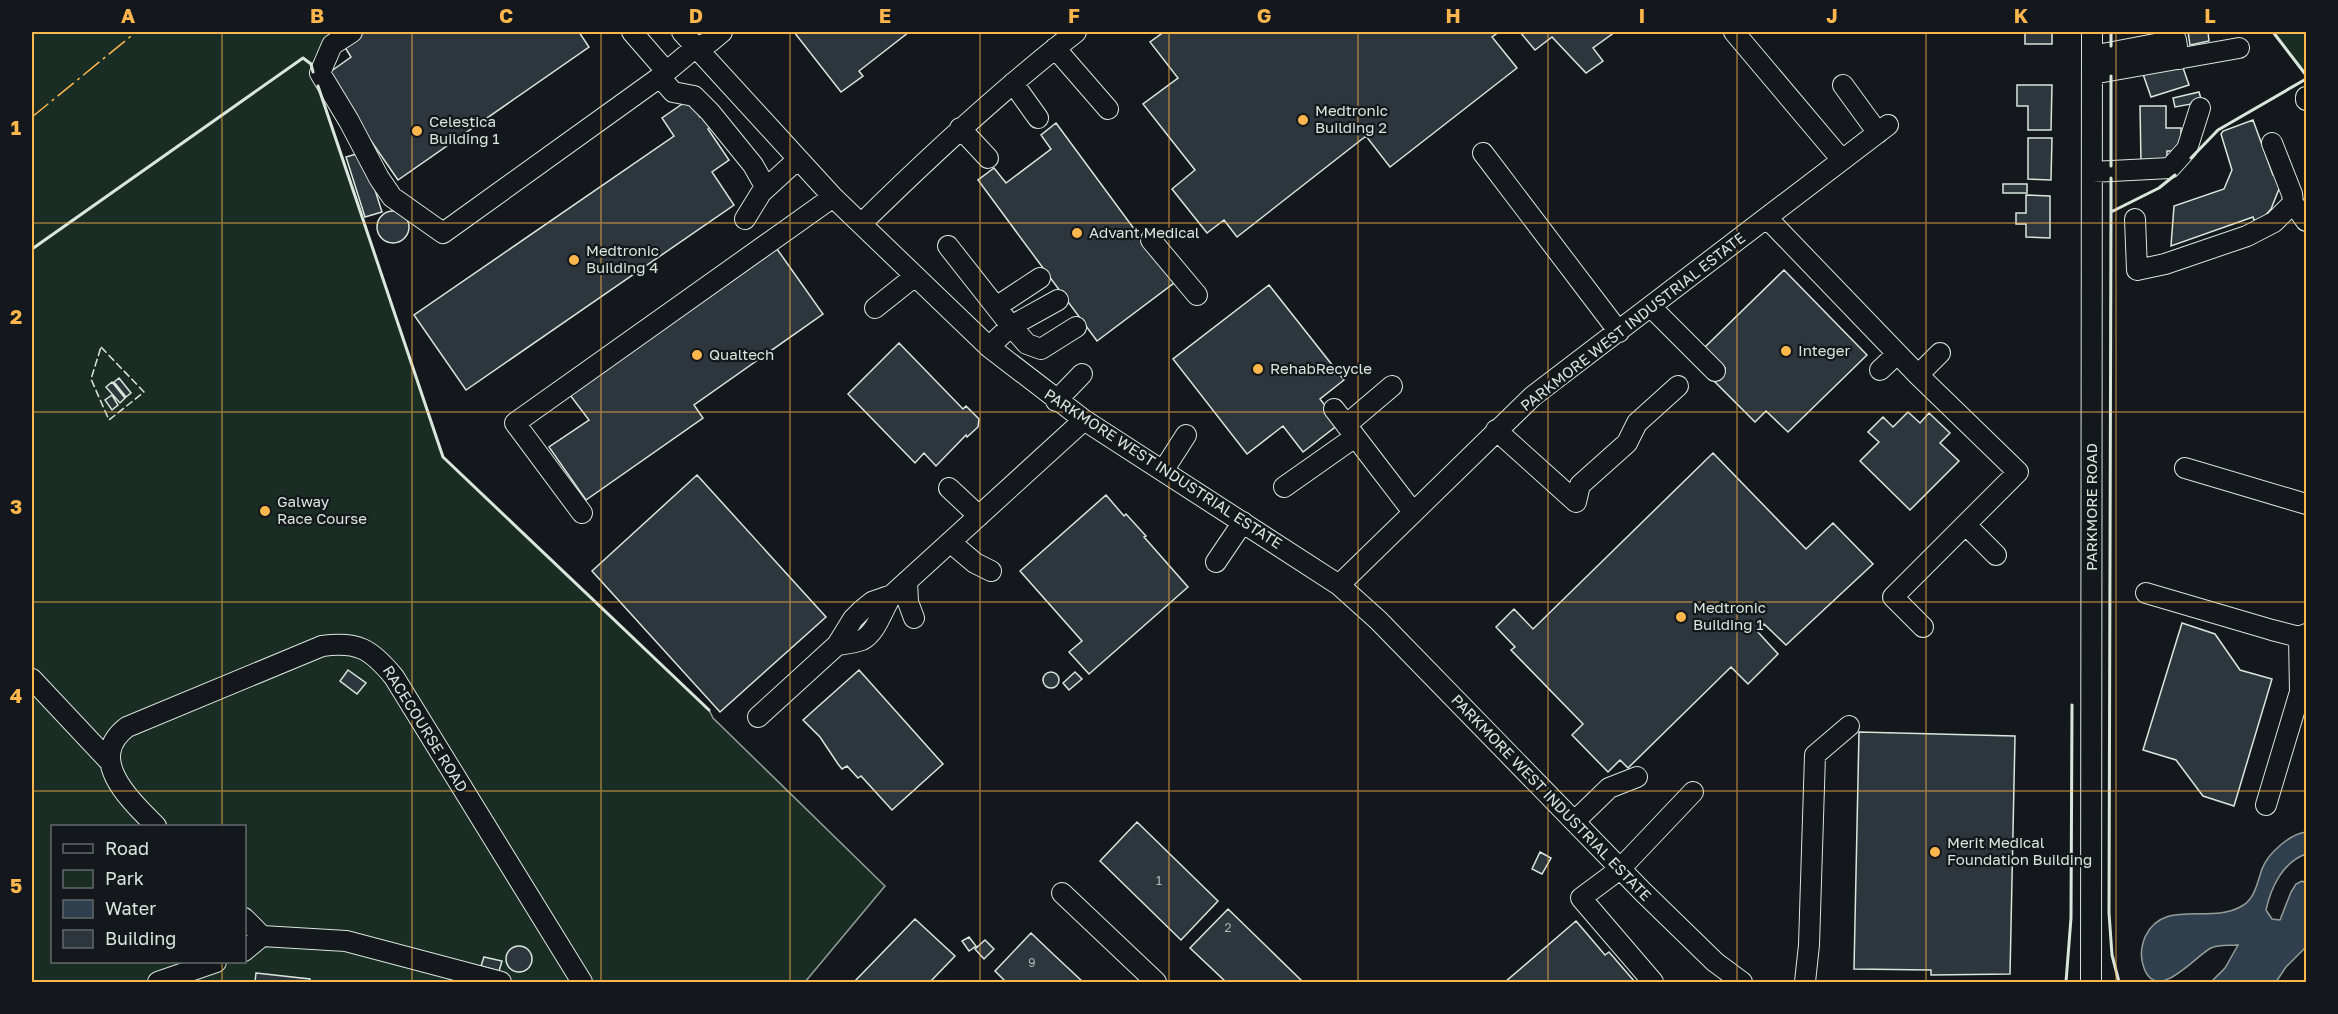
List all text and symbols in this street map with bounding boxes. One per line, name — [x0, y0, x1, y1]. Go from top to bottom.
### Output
text: A — [121, 3, 135, 27]
text: B — [310, 3, 324, 27]
text: C — [499, 3, 513, 27]
text: D — [689, 3, 703, 27]
text: E — [879, 3, 891, 27]
text: F — [1068, 3, 1080, 27]
text: G — [1257, 3, 1271, 27]
text: H — [1445, 3, 1461, 27]
text: I — [1639, 3, 1645, 27]
text: J — [1826, 3, 1838, 27]
text: K — [2014, 3, 2029, 27]
text: L — [2204, 3, 2216, 27]
place label: Medtronic Building 2 — [1315, 101, 1388, 136]
place label: Celestica Building 1 — [429, 112, 500, 147]
marker: Medtronic Building 2 — [1296, 113, 1310, 127]
text: 1 — [11, 115, 21, 139]
marker: Celestica Building 1 — [410, 124, 424, 138]
place label: Advant Medical — [1089, 223, 1200, 241]
marker: Advant Medical — [1070, 226, 1084, 240]
street label: PARKMORE WEST INDUSTRIAL ESTATE — [1517, 228, 1748, 414]
place label: Medtronic Building 4 — [586, 241, 659, 276]
marker: Medtronic Building 4 — [567, 253, 581, 267]
text: 2 — [10, 304, 22, 328]
place label: Integer — [1798, 341, 1850, 359]
marker: Integer — [1779, 344, 1793, 358]
place label: Qualtech — [709, 345, 774, 363]
marker: Qualtech — [690, 348, 704, 362]
place label: RehabRecycle — [1270, 359, 1372, 377]
marker: RehabRecycle — [1251, 362, 1265, 376]
street label: PARKMORE WEST INDUSTRIAL ESTATE — [1041, 384, 1286, 552]
street label: PARKMORE ROAD — [2082, 443, 2100, 571]
place label: Galway Race Course — [277, 492, 367, 527]
text: 3 — [10, 494, 22, 518]
marker: Galway Race Course — [258, 504, 272, 518]
place label: Medtronic Building 1 — [1693, 598, 1766, 633]
marker: Medtronic Building 1 — [1674, 610, 1688, 624]
street label: RACECOURSE ROAD — [380, 662, 472, 795]
text: 4 — [10, 683, 22, 707]
street label: PARKMORE WEST INDUSTRIAL ESTATE — [1448, 690, 1655, 904]
legend — [51, 825, 246, 963]
place label: Merit Medical Foundation Building — [1947, 833, 2092, 868]
text: Road — [105, 837, 149, 859]
marker: Merit Medical Foundation Building — [1928, 845, 1942, 859]
text: Park — [105, 867, 144, 889]
text: 5 — [10, 873, 22, 897]
house number: 1 — [1156, 873, 1162, 888]
text: Water — [105, 897, 156, 919]
house number: 2 — [1225, 920, 1232, 935]
text: Building — [105, 927, 176, 949]
house number: 9 — [1028, 955, 1036, 970]

